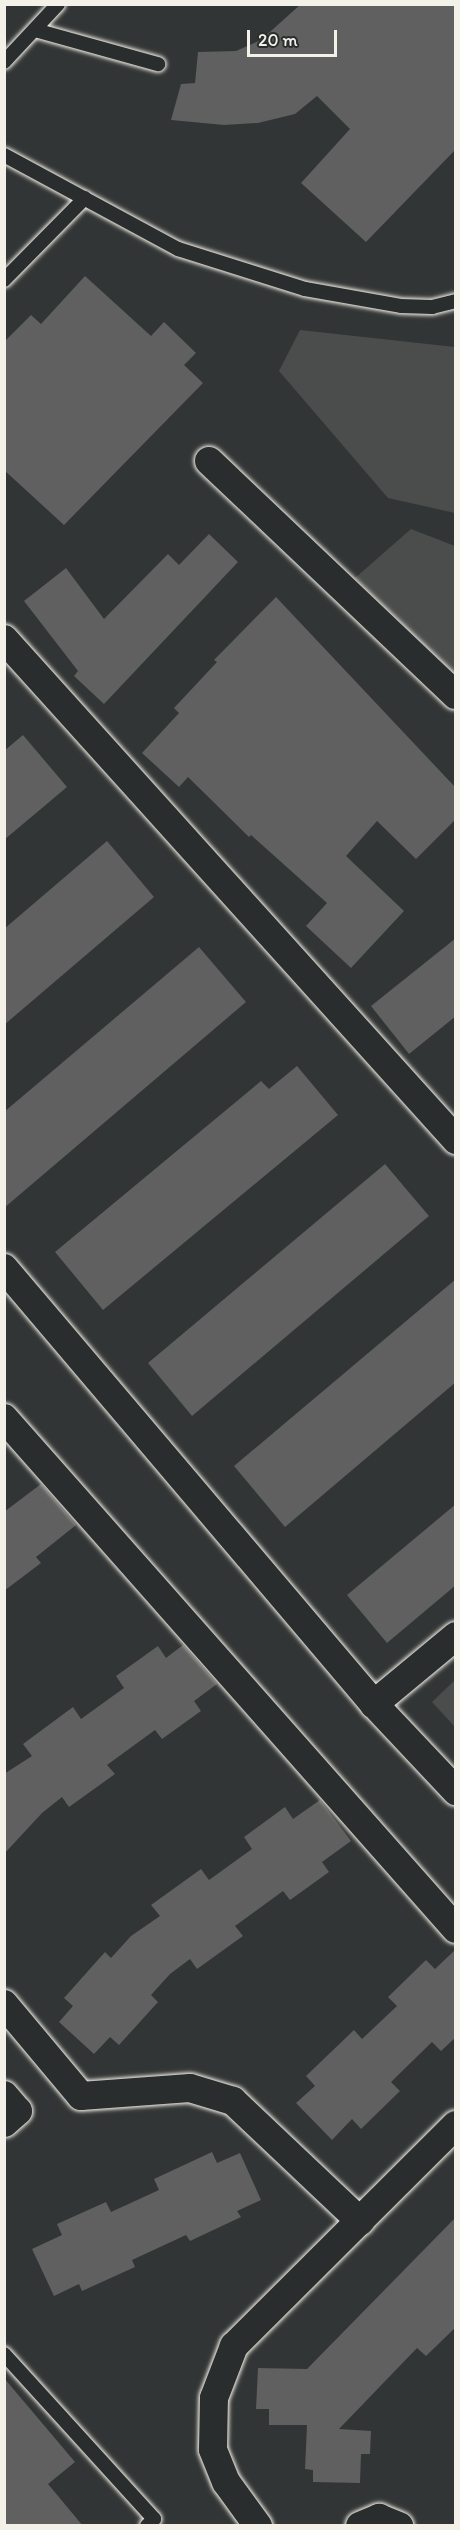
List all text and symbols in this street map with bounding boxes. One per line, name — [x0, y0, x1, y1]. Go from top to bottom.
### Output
scale bar — [250, 18, 340, 56]
text: 20 m — [258, 29, 298, 51]

